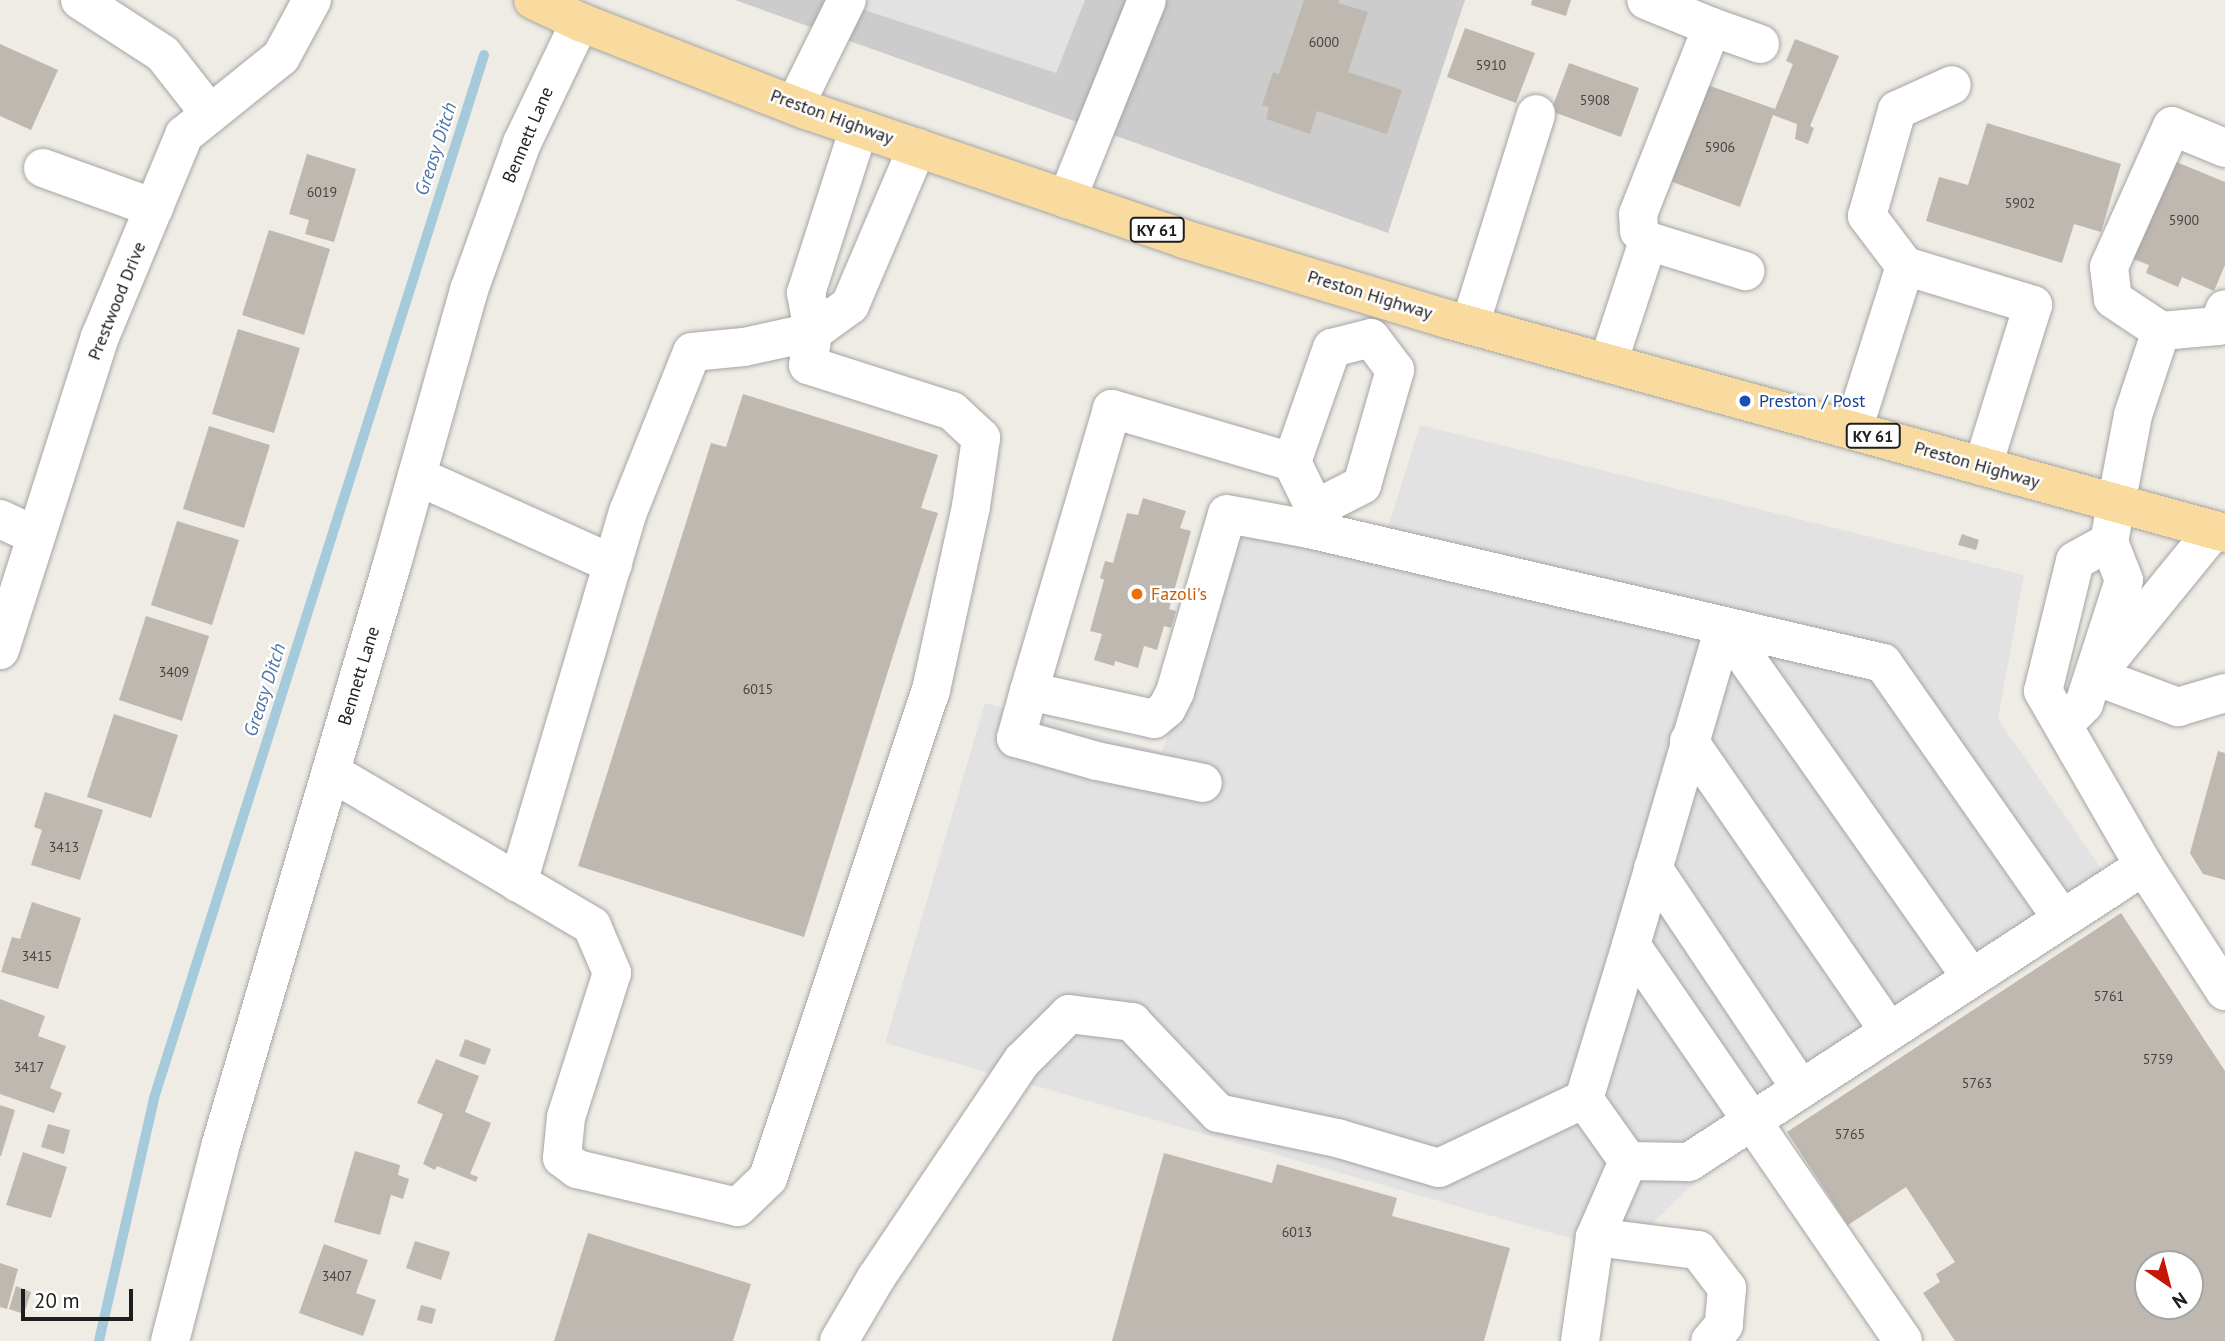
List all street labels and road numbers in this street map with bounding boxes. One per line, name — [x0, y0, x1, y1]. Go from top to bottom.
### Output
street label: Bennett Lane — [498, 84, 558, 186]
street label: Preston Highway — [767, 85, 897, 149]
road number: KY 61 — [1129, 218, 1185, 242]
street label: Prestwood Drive — [83, 239, 151, 363]
street label: Preston Highway — [1305, 266, 1435, 324]
road number: KY 61 — [1845, 424, 1901, 448]
street label: Preston Highway — [1912, 437, 2042, 493]
street label: Bennett Lane — [334, 624, 384, 728]

